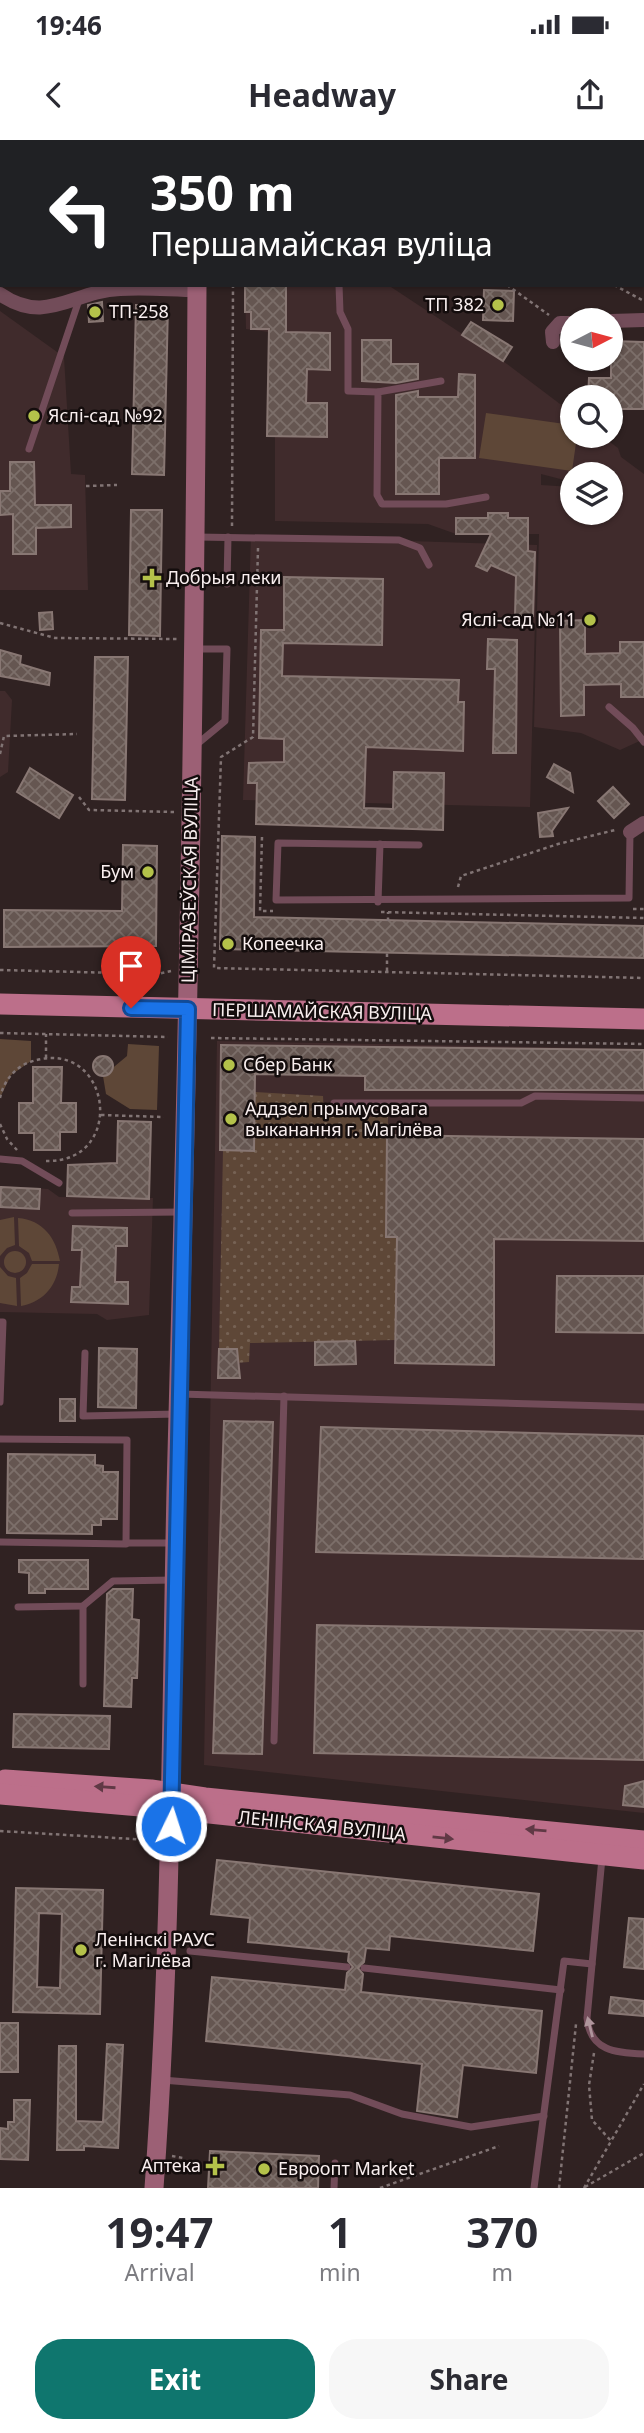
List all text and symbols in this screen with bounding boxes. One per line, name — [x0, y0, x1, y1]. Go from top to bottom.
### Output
text: 19:46 — [35, 7, 102, 43]
text: Headway — [248, 73, 396, 116]
icon: back — [35, 76, 73, 114]
icon: share — [571, 76, 609, 114]
text: 350 m — [150, 159, 295, 225]
icon: left — [35, 168, 126, 259]
text: Першамайская вуліца — [150, 222, 493, 265]
place label: ТП 382 — [425, 292, 484, 316]
marker: ТП 382 — [490, 297, 506, 313]
place label: ТП-258 — [109, 299, 169, 323]
marker: ТП-258 — [87, 304, 103, 320]
north arrow — [560, 308, 623, 371]
map controls — [560, 308, 623, 525]
button: search — [560, 385, 623, 448]
place label: Яслі-сад №92 — [48, 403, 163, 427]
marker: Яслі-сад №92 — [26, 408, 42, 424]
button: layers — [560, 462, 623, 525]
place label: Добрыя леки — [166, 565, 281, 589]
marker: Добрыя леки — [144, 570, 160, 586]
place label: Яслі-сад №11 — [461, 607, 576, 631]
marker: Яслі-сад №11 — [582, 612, 598, 628]
street label: ЦІМІРАЗЕЎСКАЯ ВУЛІЦА — [175, 776, 203, 983]
place label: Бум — [100, 859, 134, 883]
marker: Бум — [140, 864, 156, 880]
place label: Копеечка — [242, 931, 324, 955]
pin — [101, 936, 161, 1008]
marker: Копеечка — [220, 936, 236, 952]
icon: arrive — [112, 947, 150, 985]
street label: ПЕРШАМАЙСКАЯ ВУЛІЦА — [212, 997, 433, 1025]
place label: Сбер Банк — [243, 1052, 333, 1076]
marker: Сбер Банк — [221, 1057, 237, 1073]
place label: Аддзел прымусовага выканання г. Магілёва — [245, 1096, 442, 1141]
marker: Аддзел прымусовага выканання г. Магілёва — [223, 1111, 239, 1127]
one-way arrow — [94, 1781, 116, 1792]
position arrow — [134, 1789, 208, 1863]
street label: ЛЕНІНСКАЯ ВУЛІЦА — [237, 1804, 408, 1846]
one-way arrow — [524, 1824, 546, 1835]
one-way arrow — [432, 1833, 454, 1844]
place label: Ленінскі РАУС г. Магілёва — [95, 1927, 215, 1972]
marker: Ленінскі РАУС г. Магілёва — [73, 1942, 89, 1958]
one-way arrow — [584, 2016, 595, 2038]
place label: Аптека — [141, 2153, 201, 2177]
place label: Евроопт Market — [278, 2156, 415, 2180]
marker: Аптека — [207, 2158, 223, 2174]
marker: Евроопт Market — [256, 2161, 272, 2177]
text: 19:47 — [106, 2203, 213, 2260]
text: 1 — [328, 2203, 352, 2260]
text: 370 — [466, 2203, 538, 2260]
text: Arrival — [124, 2256, 195, 2288]
text: min — [319, 2256, 361, 2288]
text: m — [492, 2256, 513, 2288]
button: Exit — [35, 2339, 315, 2419]
button: Share — [329, 2339, 609, 2419]

